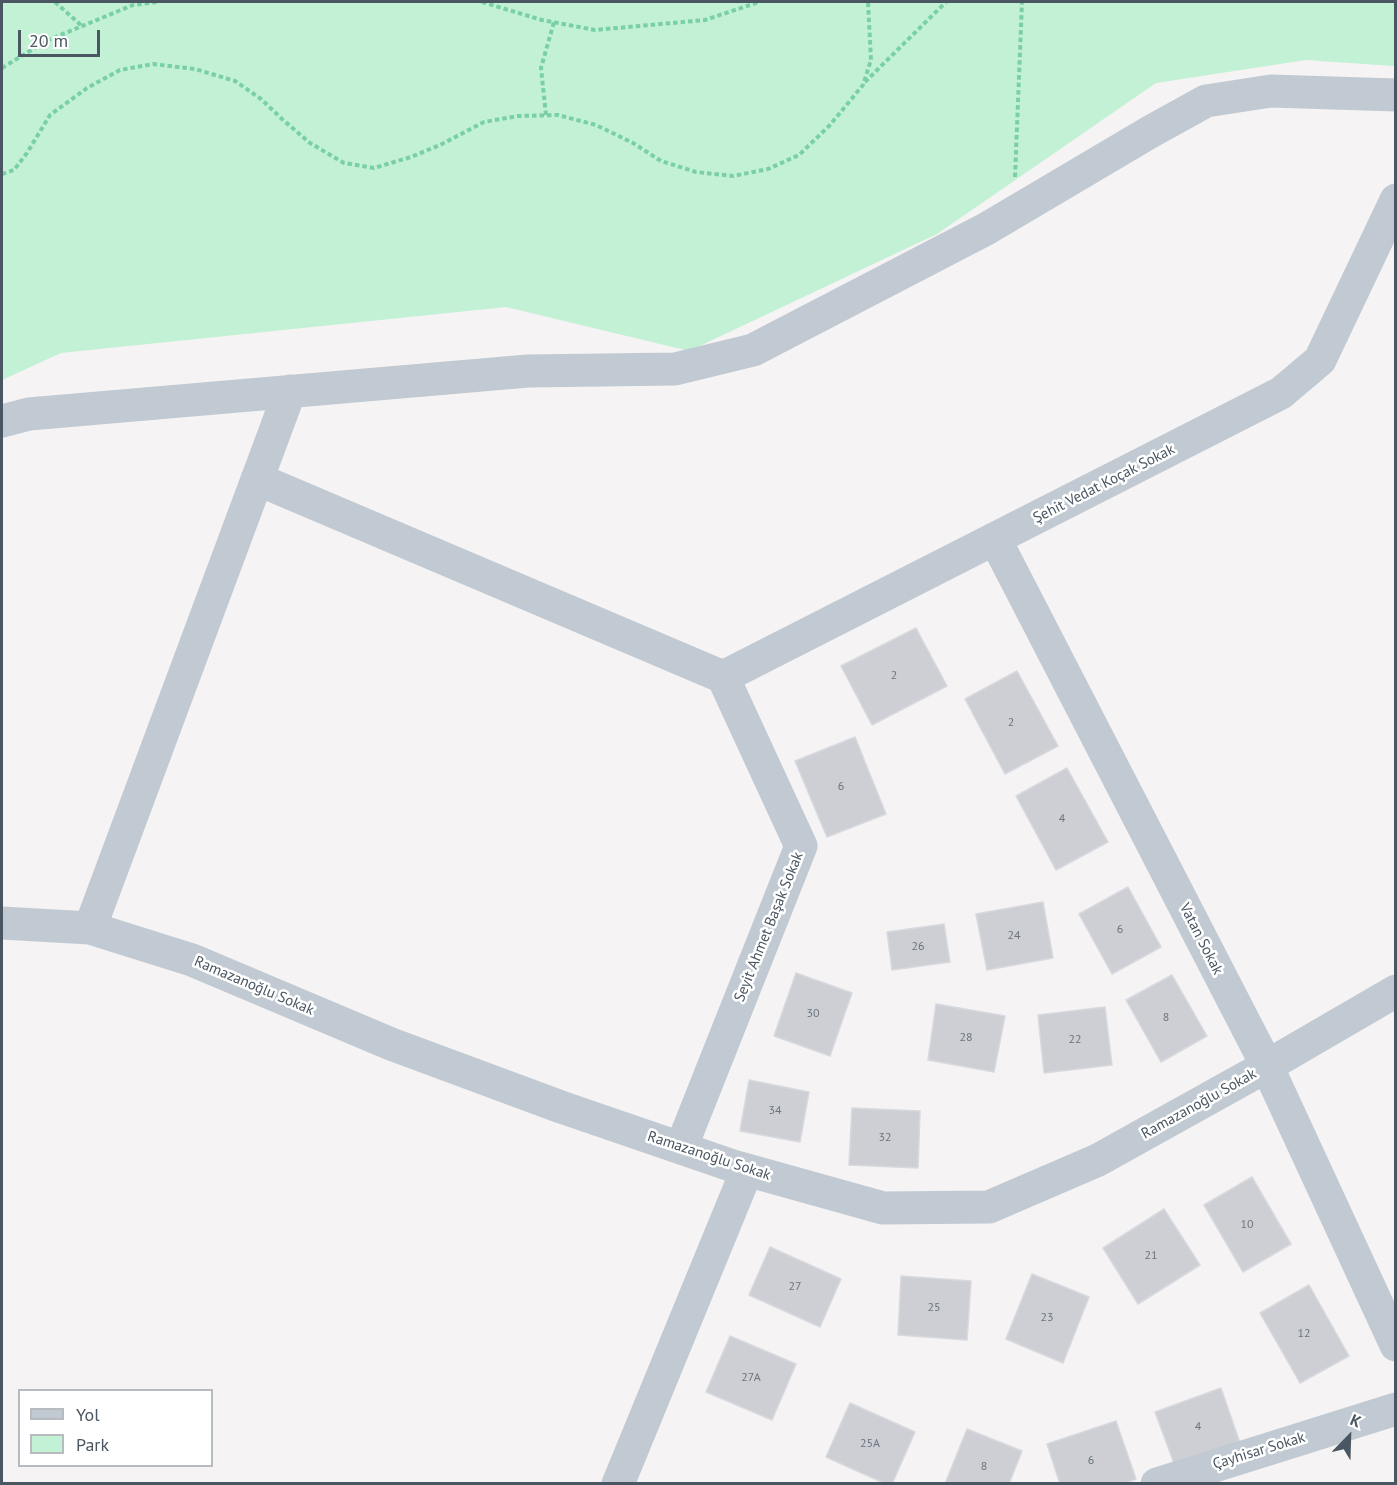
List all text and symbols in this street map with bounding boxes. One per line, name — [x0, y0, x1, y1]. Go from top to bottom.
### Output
scale bar — [21, 18, 104, 56]
text: 20 m — [29, 29, 68, 52]
street label: Şehit Vedat Koçak Sokak — [1030, 440, 1178, 528]
house number: 2 — [891, 669, 897, 683]
house number: 2 — [1008, 716, 1014, 730]
house number: 6 — [838, 780, 844, 794]
house number: 4 — [1059, 812, 1065, 826]
street label: Seyit Ahmet Başak Sokak — [731, 849, 807, 1005]
street label: Vatan Sokak — [1175, 900, 1227, 978]
house number: 6 — [1117, 923, 1123, 937]
house number: 24 — [1007, 929, 1021, 943]
house number: 26 — [911, 940, 925, 954]
street label: Ramazanoğlu Sokak — [191, 953, 317, 1019]
house number: 30 — [806, 1007, 820, 1021]
house number: 8 — [1163, 1011, 1169, 1025]
house number: 28 — [959, 1031, 973, 1045]
house number: 22 — [1068, 1033, 1082, 1047]
street label: Ramazanoğlu Sokak — [1138, 1065, 1260, 1143]
house number: 34 — [768, 1104, 782, 1118]
street label: Ramazanoğlu Sokak — [645, 1128, 773, 1184]
house number: 32 — [878, 1131, 892, 1145]
house number: 10 — [1240, 1218, 1254, 1232]
house number: 21 — [1144, 1249, 1158, 1263]
house number: 27 — [788, 1280, 802, 1294]
house number: 25 — [927, 1301, 941, 1315]
house number: 23 — [1040, 1311, 1054, 1325]
house number: 12 — [1297, 1327, 1311, 1341]
house number: 27A — [741, 1371, 761, 1385]
legend — [18, 1389, 213, 1467]
text: Yol — [76, 1403, 99, 1426]
north arrow — [1319, 1407, 1379, 1467]
text: K — [1348, 1409, 1364, 1432]
house number: 4 — [1195, 1420, 1201, 1434]
street label: Çayhisar Sokak — [1211, 1428, 1307, 1474]
text: Park — [76, 1433, 109, 1456]
house number: 25A — [860, 1437, 880, 1451]
house number: 6 — [1088, 1454, 1094, 1468]
house number: 8 — [981, 1460, 987, 1474]

